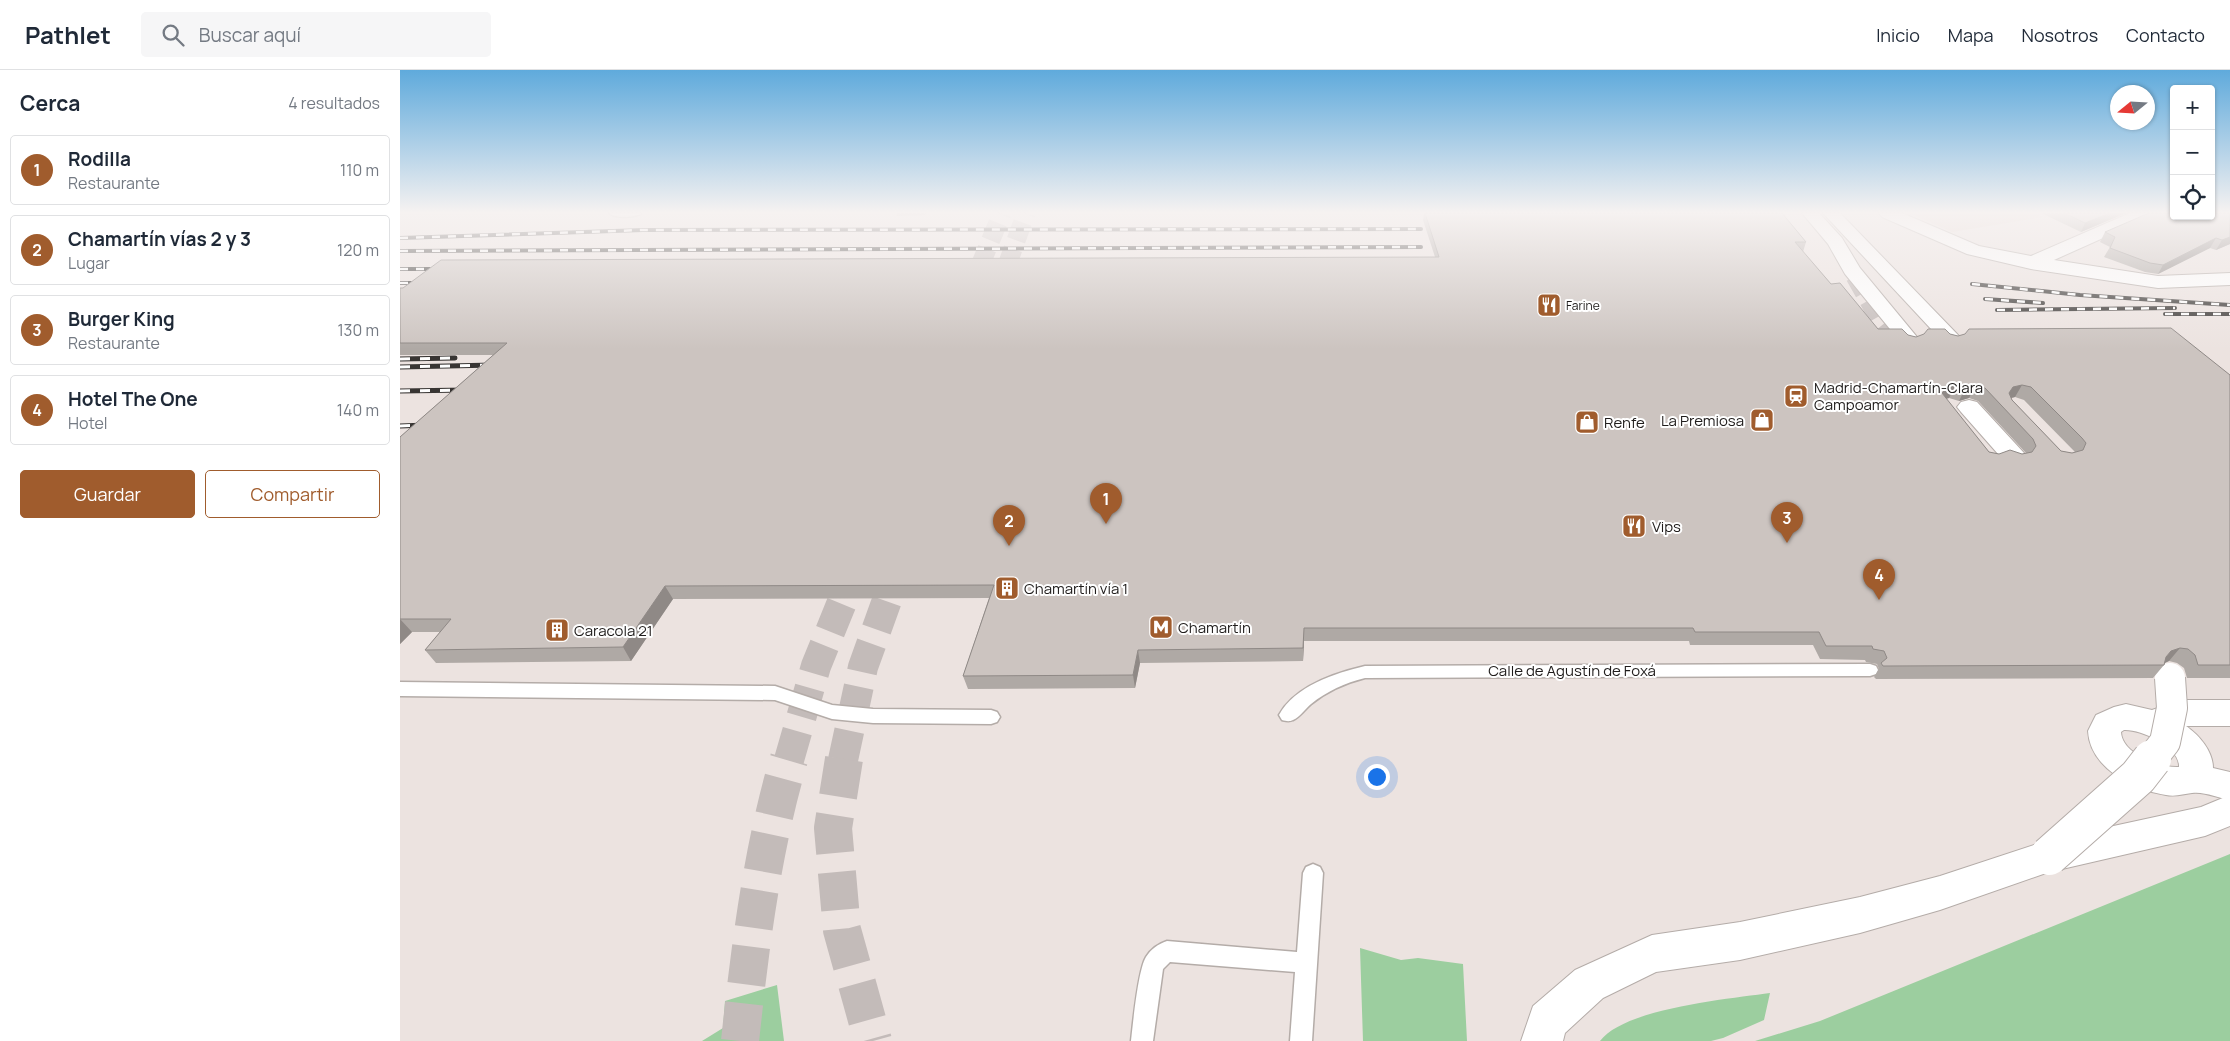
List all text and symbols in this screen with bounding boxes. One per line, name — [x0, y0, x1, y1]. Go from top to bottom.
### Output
search box — [141, 12, 491, 57]
text: Pathlet — [25, 18, 111, 51]
icon: search — [159, 21, 187, 49]
text: Buscar aquí — [199, 22, 301, 48]
text: Inicio — [1876, 23, 1920, 47]
text: Mapa — [1948, 23, 1994, 47]
text: Nosotros — [2022, 23, 2098, 47]
text: Contacto — [2126, 23, 2205, 47]
north arrow — [2110, 85, 2155, 130]
map controls — [2170, 85, 2215, 220]
button: + — [2170, 85, 2215, 130]
text: Cerca — [20, 89, 80, 117]
text: 4 resultados — [288, 92, 380, 114]
button: − — [2170, 130, 2215, 175]
text: Rodilla — [68, 146, 131, 172]
text: 1 — [33, 159, 41, 181]
text: 110 m — [340, 159, 379, 181]
text: Restaurante — [68, 172, 160, 194]
button: locate — [2170, 175, 2215, 220]
text: Chamartín vías 2 y 3 — [68, 226, 251, 252]
text: 2 — [32, 239, 42, 261]
text: 120 m — [337, 239, 379, 261]
text: Lugar — [68, 252, 110, 274]
restaurant icon: Farine — [1536, 292, 1562, 318]
place label: Farine — [1566, 297, 1600, 314]
text: Burger King — [68, 306, 175, 332]
text: 3 — [32, 319, 42, 341]
text: 130 m — [337, 319, 379, 341]
text: Restaurante — [68, 332, 160, 354]
place label: Madrid-Chamartín-Clara Campoamor — [1814, 377, 1983, 415]
station icon: Madrid-Chamartín-Clara Campoamor — [1783, 383, 1809, 409]
text: Hotel The One — [68, 386, 198, 412]
text: 4 — [32, 399, 42, 421]
text: 140 m — [337, 399, 379, 421]
shop icon: La Premiosa — [1749, 407, 1775, 433]
shop icon: Renfe — [1574, 409, 1600, 435]
place label: La Premiosa — [1661, 410, 1744, 431]
text: Hotel — [68, 412, 108, 434]
place label: Renfe — [1604, 412, 1645, 433]
button: Guardar — [20, 470, 195, 518]
button: Compartir — [205, 470, 380, 518]
pin: 1 — [1090, 483, 1122, 524]
pin: 3 — [1771, 502, 1803, 543]
pin: 2 — [993, 505, 1025, 546]
restaurant icon: Vips — [1621, 513, 1647, 539]
place label: Vips — [1652, 516, 1681, 537]
pin: 4 — [1863, 559, 1895, 600]
building icon: Chamartín vía 1 — [994, 575, 1020, 601]
place label: Chamartín vía 1 — [1024, 578, 1128, 599]
metro station icon: Chamartín — [1148, 614, 1174, 640]
building icon: Caracola 21 — [544, 617, 570, 643]
place label: Chamartín — [1178, 617, 1251, 638]
place label: Caracola 21 — [574, 620, 653, 641]
street label: Calle de Agustín de Foxá — [1488, 660, 1656, 681]
your location — [1364, 764, 1390, 790]

